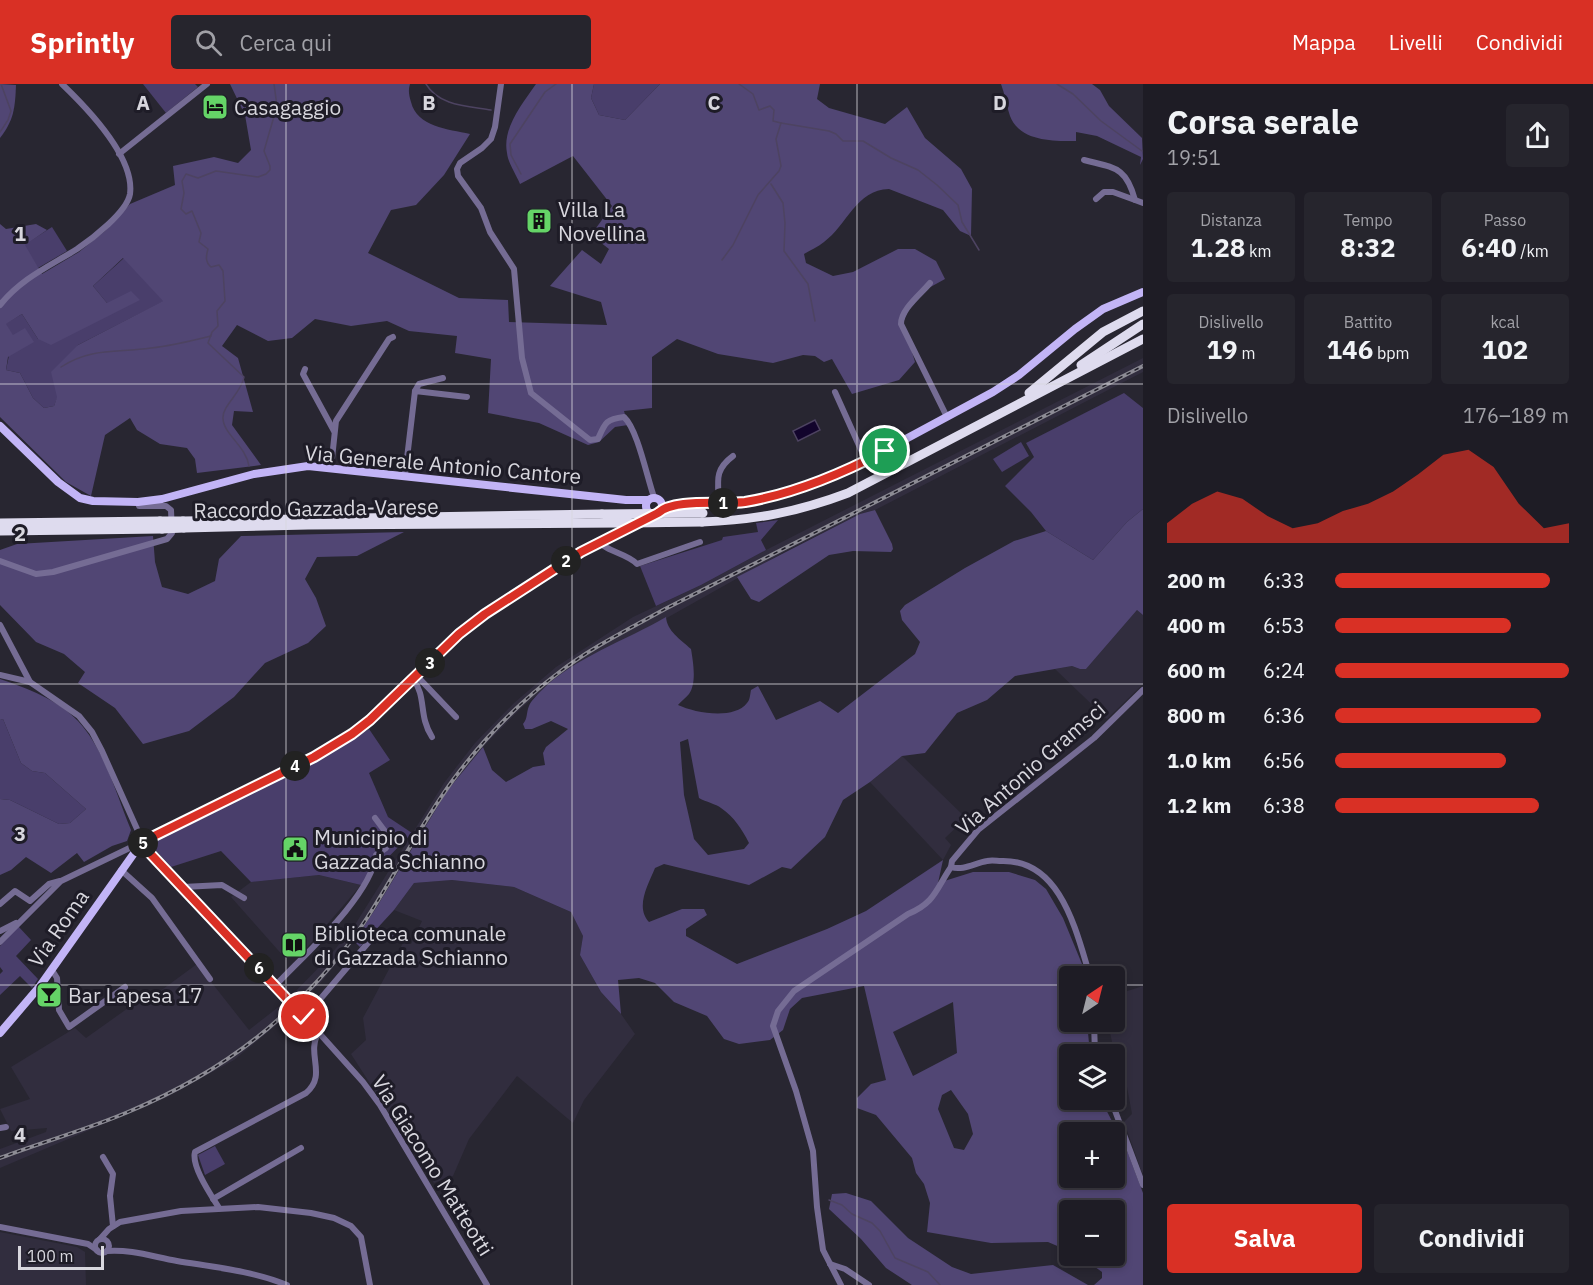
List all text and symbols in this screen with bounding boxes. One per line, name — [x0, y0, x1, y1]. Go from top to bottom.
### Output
search box — [171, 15, 591, 69]
text: Sprintly — [30, 24, 135, 61]
icon: search — [192, 26, 225, 59]
text: Cerca qui — [240, 28, 332, 57]
text: Mappa — [1292, 28, 1356, 56]
text: Livelli — [1389, 28, 1443, 56]
text: Condividi — [1476, 28, 1563, 56]
text: A — [136, 89, 150, 116]
text: B — [422, 89, 436, 116]
text: C — [707, 89, 721, 116]
text: D — [993, 89, 1007, 116]
hotel icon: Casagaggio — [200, 92, 230, 122]
place label: Casagaggio — [234, 93, 341, 121]
text: Corsa serale — [1167, 100, 1359, 143]
button: share — [1506, 104, 1569, 167]
text: 19:51 — [1167, 144, 1221, 171]
place label: Villa La Novellina — [558, 195, 646, 247]
building icon: Villa La Novellina — [524, 206, 554, 236]
text: Distanza — [1200, 210, 1262, 230]
text: Tempo — [1343, 210, 1393, 230]
text: Passo — [1484, 210, 1526, 230]
text: 1 — [14, 220, 26, 247]
text: 1.28 — [1190, 230, 1245, 264]
text: 8:32 — [1340, 230, 1396, 264]
text: 6:40 — [1461, 230, 1517, 264]
text: km — [1245, 241, 1272, 261]
text: /km — [1517, 241, 1549, 261]
text: Dislivello — [1199, 312, 1264, 332]
text: Battito — [1344, 312, 1392, 332]
text: kcal — [1490, 312, 1520, 332]
text: 19 — [1207, 332, 1238, 366]
text: 146 — [1326, 332, 1373, 366]
text: 102 — [1482, 332, 1528, 366]
text: m — [1238, 343, 1255, 363]
text: bpm — [1373, 343, 1410, 363]
text: Dislivello — [1167, 402, 1248, 429]
text: 176–189 m — [1463, 402, 1569, 429]
pin — [859, 425, 910, 476]
icon: arrive — [868, 434, 901, 467]
street label: Via Generale Antonio Cantore — [304, 438, 582, 490]
pin: 1 — [708, 488, 738, 518]
street label: Raccordo Gazzada-Varese — [193, 492, 439, 524]
text: 1 — [718, 493, 728, 513]
text: 2 — [14, 520, 26, 547]
pin: 2 — [551, 546, 581, 576]
text: 2 — [561, 551, 571, 571]
text: 200 m — [1167, 567, 1226, 594]
text: 6:33 — [1263, 567, 1305, 594]
text: 400 m — [1167, 612, 1226, 639]
text: 6:53 — [1263, 612, 1305, 639]
pin: 3 — [415, 648, 445, 678]
text: 3 — [425, 653, 435, 673]
text: 600 m — [1167, 657, 1226, 684]
text: 6:24 — [1263, 657, 1305, 684]
street label: Via Antonio Gramsci — [949, 695, 1111, 841]
text: 800 m — [1167, 702, 1226, 729]
text: 6:36 — [1263, 702, 1305, 729]
text: 1.0 km — [1167, 747, 1231, 774]
text: 6:56 — [1263, 747, 1305, 774]
pin: 4 — [280, 751, 310, 781]
text: 4 — [290, 756, 300, 776]
text: 1.2 km — [1167, 792, 1231, 819]
text: 6:38 — [1263, 792, 1305, 819]
text: 3 — [14, 820, 26, 847]
place label: Municipio di Gazzada Schianno — [314, 823, 486, 875]
pin: 5 — [128, 828, 158, 858]
text: 5 — [138, 833, 148, 853]
public building icon: Municipio di Gazzada Schianno — [280, 834, 310, 864]
street label: Via Roma — [21, 884, 95, 972]
place label: Biblioteca comunale di Gazzada Schianno — [314, 919, 508, 971]
library icon: Biblioteca comunale di Gazzada Schianno — [279, 930, 309, 960]
pin: 6 — [244, 953, 274, 983]
text: 6 — [254, 958, 264, 978]
north arrow — [1059, 966, 1125, 1032]
map controls — [1059, 966, 1125, 1266]
bar icon: Bar Lapesa 17 — [34, 980, 64, 1010]
place label: Bar Lapesa 17 — [68, 981, 203, 1009]
pin — [278, 991, 329, 1042]
icon: check — [287, 1000, 320, 1033]
button: layers — [1059, 1044, 1125, 1110]
street label: Via Giacomo Matteotti — [366, 1069, 500, 1261]
text: 4 — [14, 1121, 26, 1148]
button: + — [1059, 1122, 1125, 1188]
button: − — [1059, 1200, 1125, 1266]
button: Salva — [1167, 1204, 1362, 1273]
button: Condividi — [1374, 1204, 1569, 1273]
scale bar — [18, 1243, 104, 1270]
text: 100 m — [27, 1246, 74, 1266]

